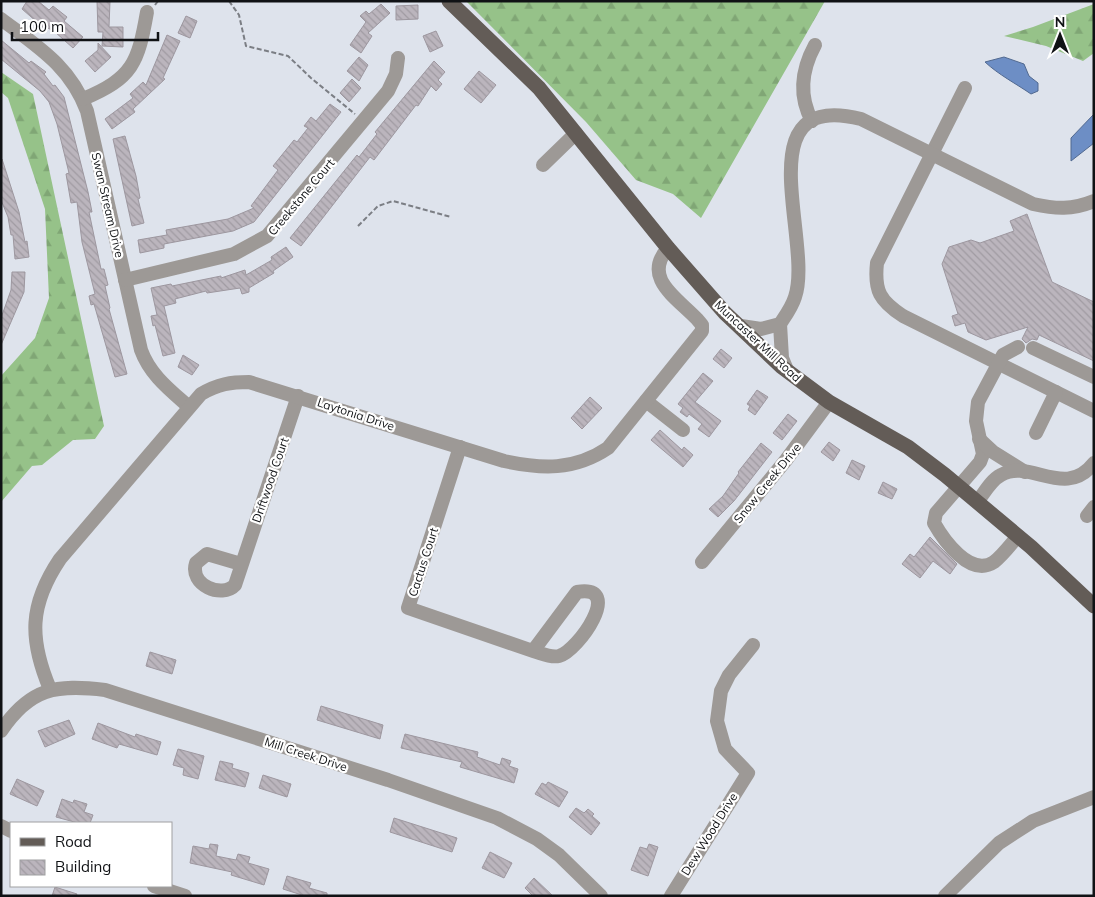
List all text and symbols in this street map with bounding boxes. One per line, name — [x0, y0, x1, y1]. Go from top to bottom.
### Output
scale bar — [12, 10, 159, 42]
north arrow — [1035, 10, 1085, 60]
text: N — [1055, 13, 1065, 31]
text: 100 m — [20, 17, 64, 36]
street label: Swan Stream Drive — [89, 151, 127, 259]
street label: Creekstone Court — [265, 156, 337, 238]
street label: Muncaster Mill Road — [712, 297, 804, 385]
street label: Laytonia Drive — [315, 394, 397, 434]
street label: Driftwood Court — [248, 435, 292, 525]
street label: Snow Creek Drive — [730, 440, 804, 526]
street label: Cactus Court — [405, 526, 441, 598]
street label: Mill Creek Drive — [263, 734, 349, 774]
street label: Dew Wood Drive — [678, 790, 740, 878]
legend — [10, 822, 172, 887]
text: Road — [55, 832, 92, 851]
text: Building — [55, 857, 111, 876]

